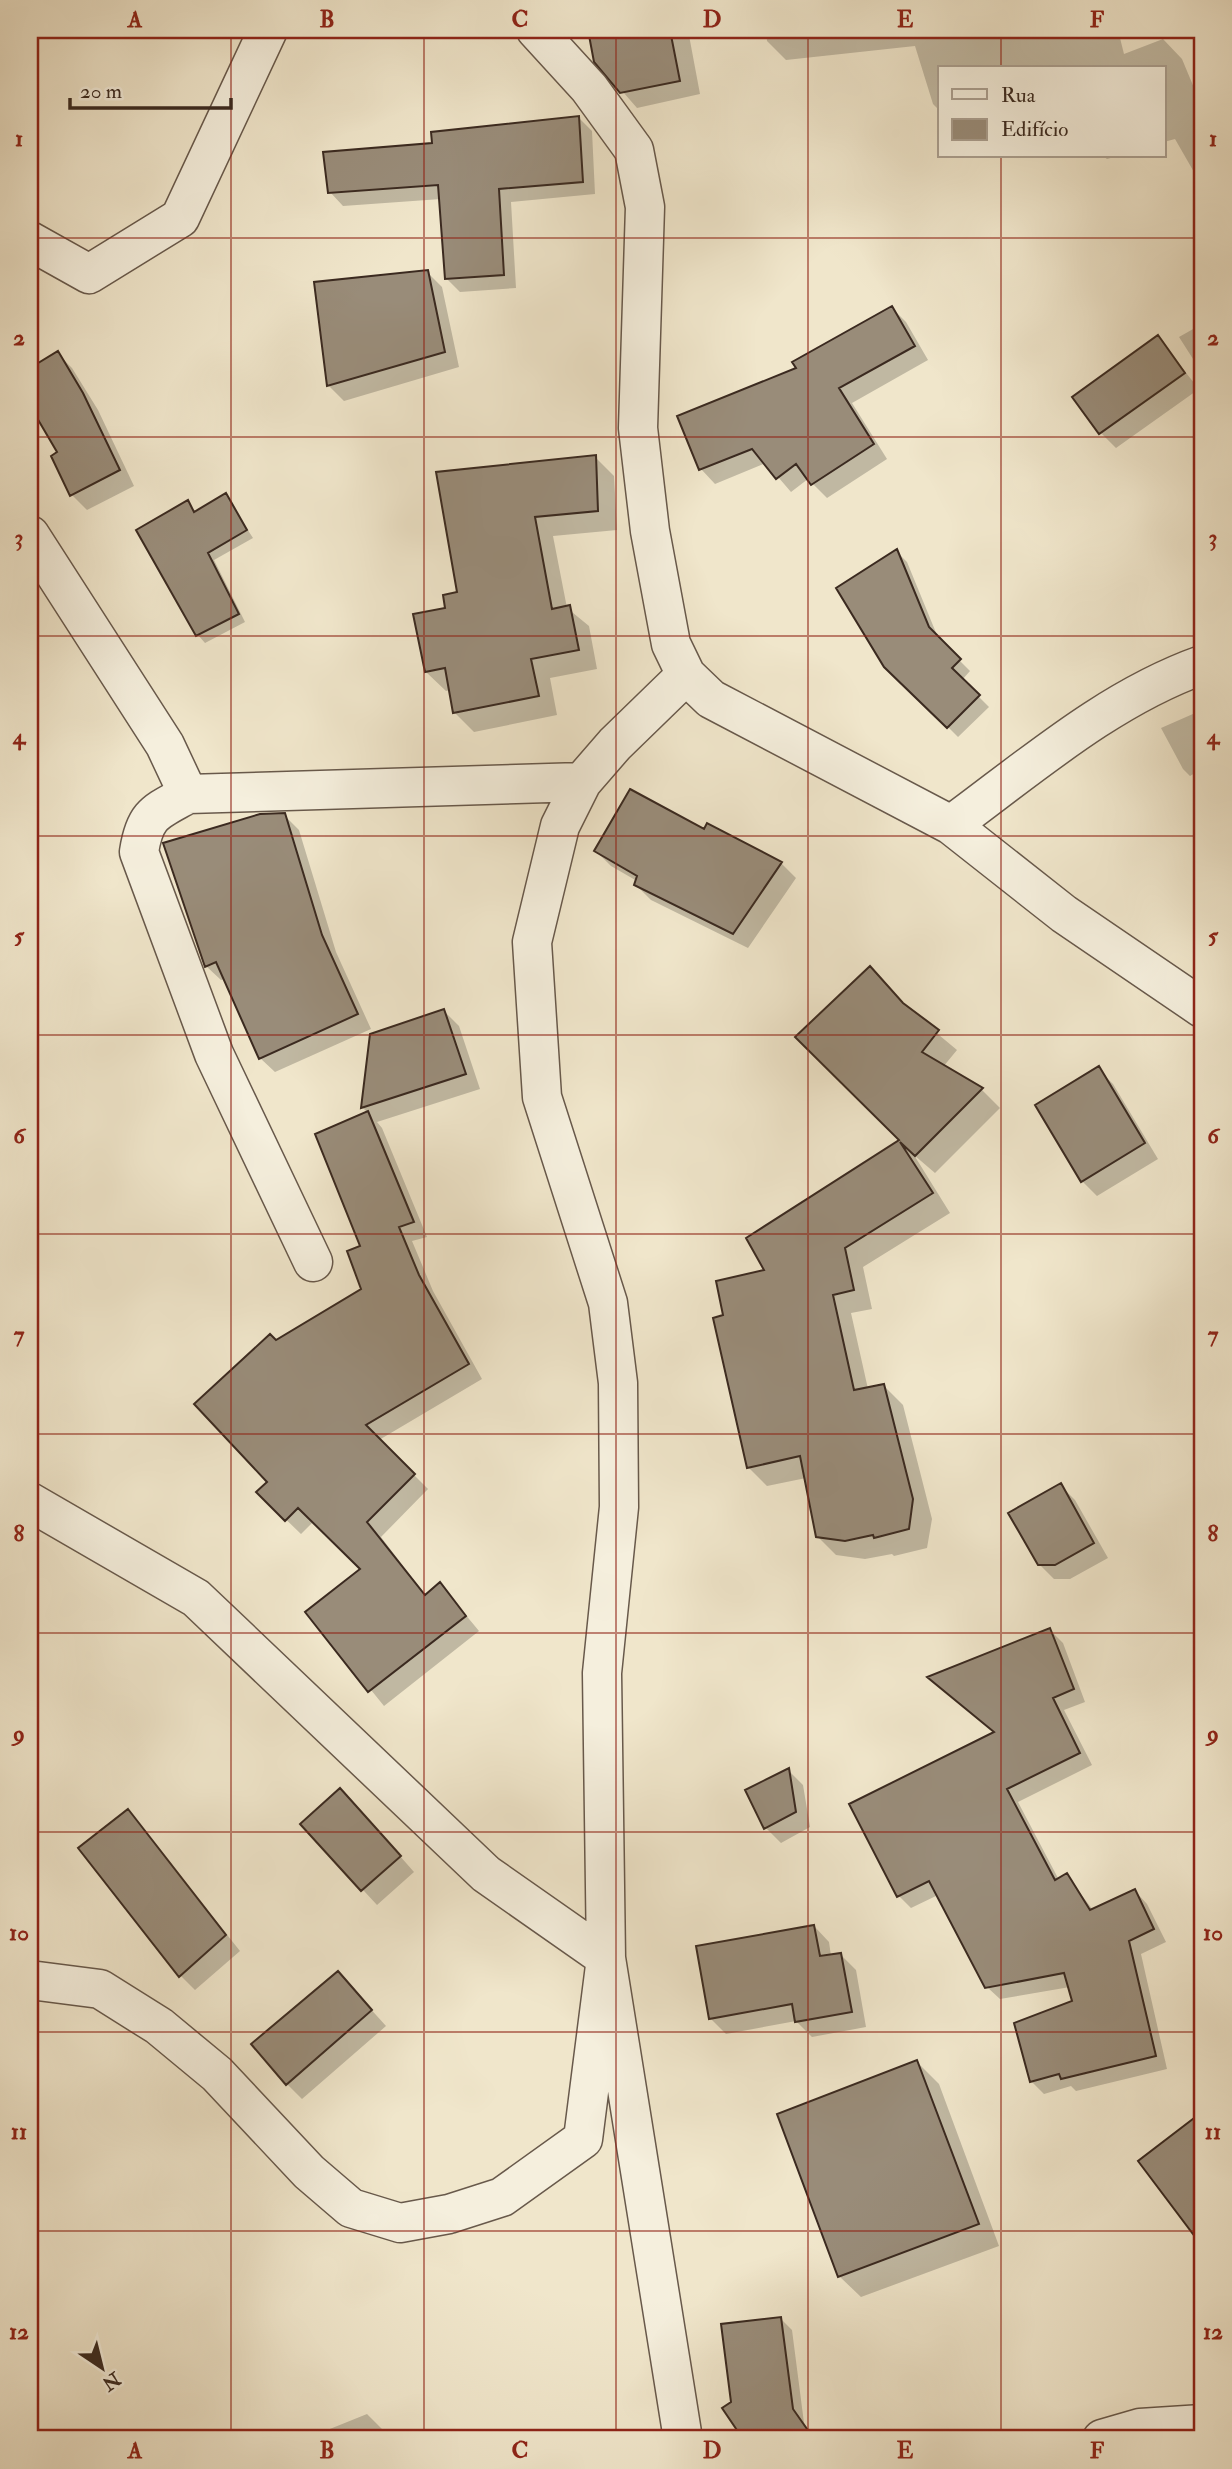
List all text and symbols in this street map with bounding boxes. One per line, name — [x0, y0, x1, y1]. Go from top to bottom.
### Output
text: A — [127, 5, 143, 34]
text: B — [319, 5, 335, 34]
text: C — [512, 5, 528, 34]
text: D — [703, 5, 721, 34]
text: E — [897, 5, 914, 34]
text: F — [1090, 5, 1105, 34]
scale bar — [70, 66, 231, 110]
legend — [938, 66, 1166, 158]
text: 20 m — [80, 78, 122, 105]
text: Rua — [1001, 82, 1036, 109]
text: Edifício — [1001, 116, 1068, 143]
text: 1 — [15, 124, 23, 153]
text: 1 — [1209, 124, 1217, 153]
text: 2 — [13, 323, 25, 352]
text: 2 — [1207, 323, 1219, 352]
text: 3 — [15, 523, 23, 552]
text: 3 — [1209, 523, 1217, 552]
text: 4 — [12, 722, 27, 751]
text: 4 — [1206, 722, 1221, 751]
text: 5 — [14, 921, 25, 950]
text: 5 — [1208, 921, 1219, 950]
text: 6 — [13, 1121, 27, 1150]
text: 6 — [1207, 1121, 1221, 1150]
text: 7 — [14, 1320, 25, 1349]
text: 7 — [1208, 1320, 1219, 1349]
text: 8 — [14, 1519, 25, 1548]
text: 8 — [1208, 1519, 1219, 1548]
text: 9 — [11, 1719, 25, 1748]
text: 9 — [1205, 1719, 1219, 1748]
text: 10 — [9, 1918, 29, 1947]
text: 10 — [1203, 1918, 1223, 1947]
text: 11 — [11, 2117, 27, 2146]
text: 11 — [1205, 2117, 1221, 2146]
text: 12 — [9, 2317, 29, 2346]
text: 12 — [1203, 2317, 1223, 2346]
north arrow — [66, 2332, 136, 2402]
text: N — [97, 2366, 126, 2396]
text: A — [127, 2436, 143, 2465]
text: B — [319, 2436, 335, 2465]
text: C — [512, 2436, 528, 2465]
text: D — [703, 2436, 721, 2465]
text: E — [897, 2436, 914, 2465]
text: F — [1090, 2436, 1105, 2465]

